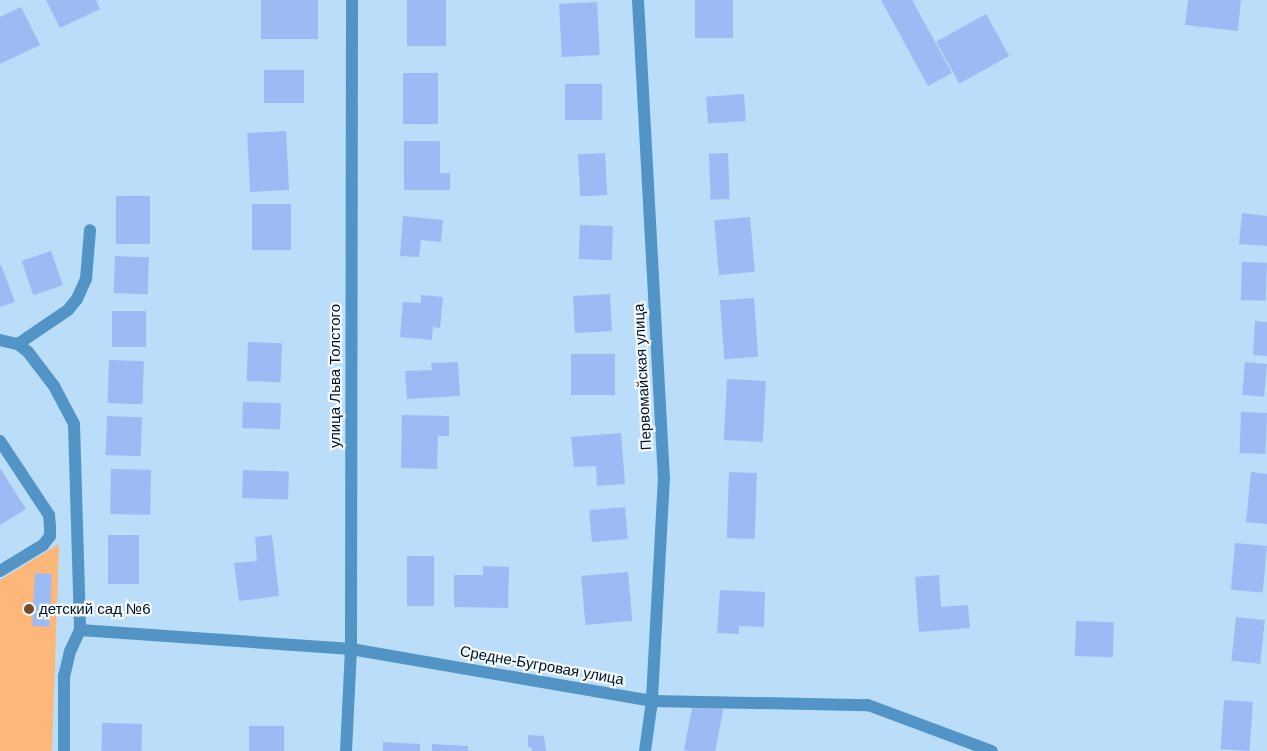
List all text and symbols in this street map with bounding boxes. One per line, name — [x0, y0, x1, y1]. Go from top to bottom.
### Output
street label: Первомайская улица — [629, 303, 655, 451]
street label: улица Льва Толстого — [326, 304, 344, 448]
place label: детский сад №6 — [39, 600, 150, 618]
marker: детский сад №6 — [23, 603, 35, 615]
street label: Средне-Бугровая улица — [459, 642, 625, 688]

